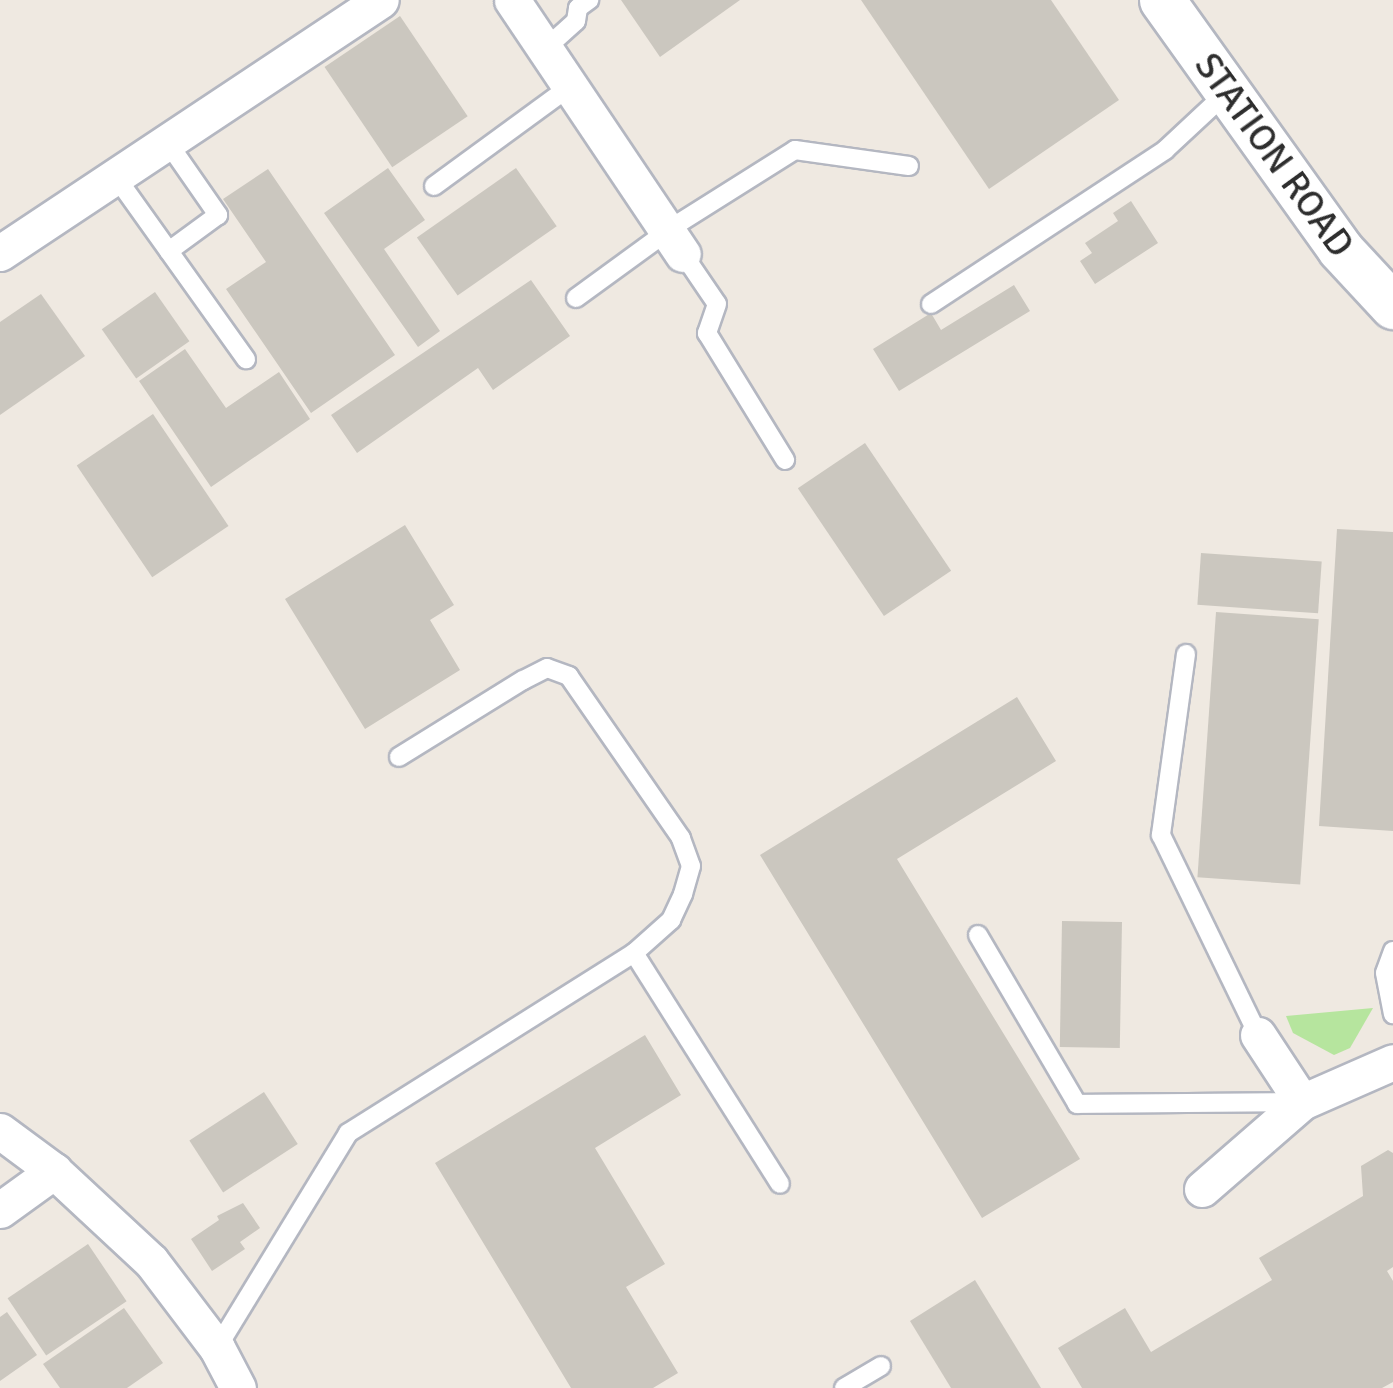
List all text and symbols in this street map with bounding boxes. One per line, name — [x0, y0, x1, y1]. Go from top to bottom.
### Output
street label: STATION ROAD — [1185, 44, 1363, 266]

